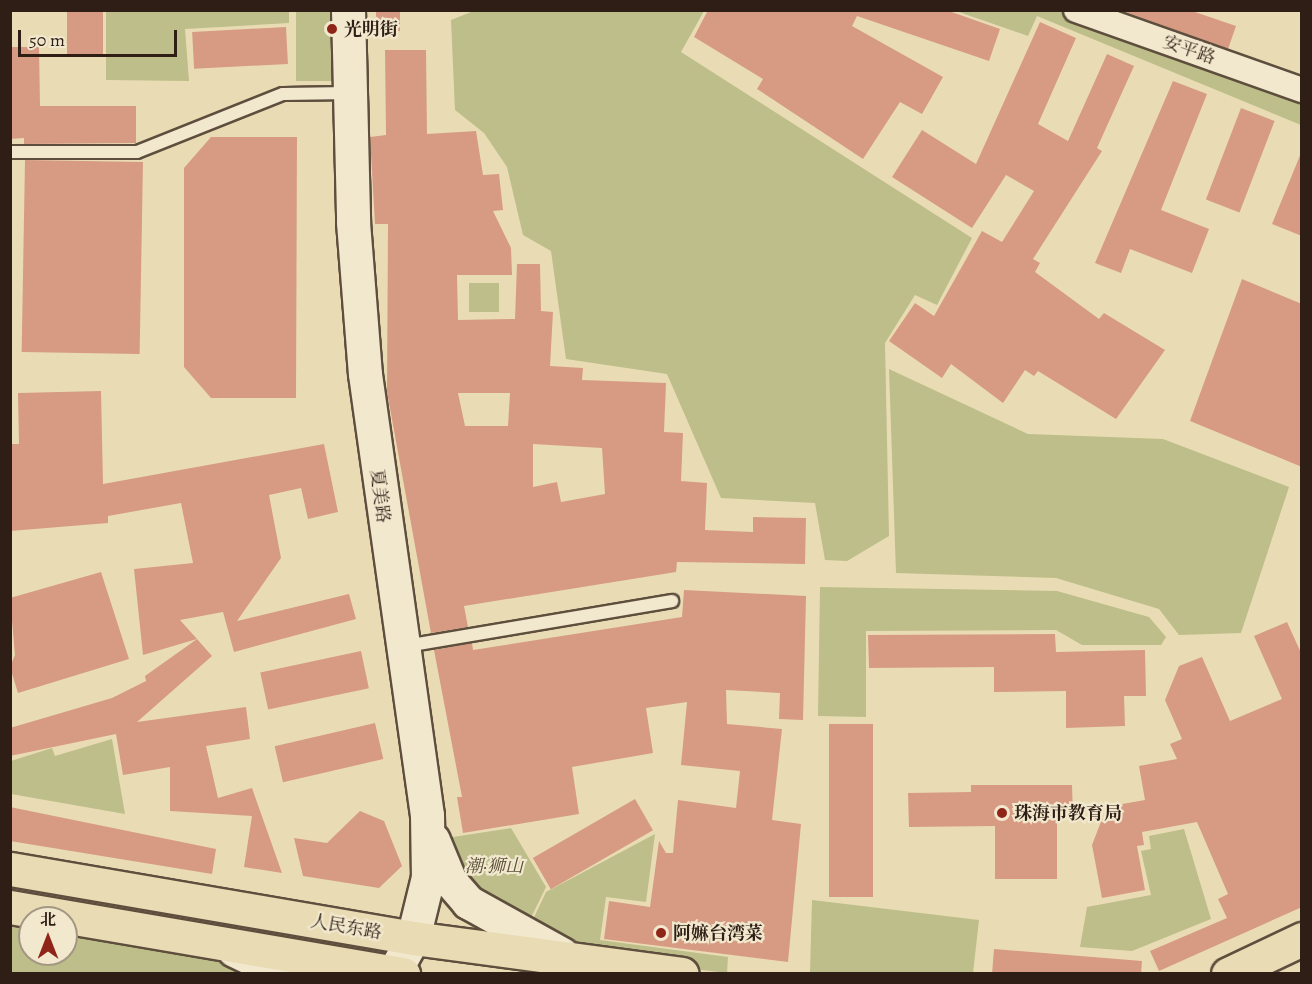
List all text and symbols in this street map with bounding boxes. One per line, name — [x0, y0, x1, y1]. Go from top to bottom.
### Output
scale bar — [21, 18, 180, 56]
place label: 光明街 — [344, 18, 398, 40]
marker: 光明街 — [325, 22, 339, 36]
text: 50 m — [29, 28, 65, 52]
street label: 安平路 — [1160, 31, 1218, 69]
street label: 夏美路 — [366, 468, 394, 524]
place label: 珠海市教育局 — [1014, 802, 1122, 824]
marker: 珠海市教育局 — [995, 806, 1009, 820]
park label: 潮·狮山 — [465, 855, 523, 877]
north arrow — [18, 906, 78, 966]
text: 北 — [40, 909, 56, 931]
street label: 人民东路 — [309, 910, 383, 944]
place label: 阿嫲台湾菜 — [673, 922, 763, 944]
marker: 阿嫲台湾菜 — [654, 926, 668, 940]

